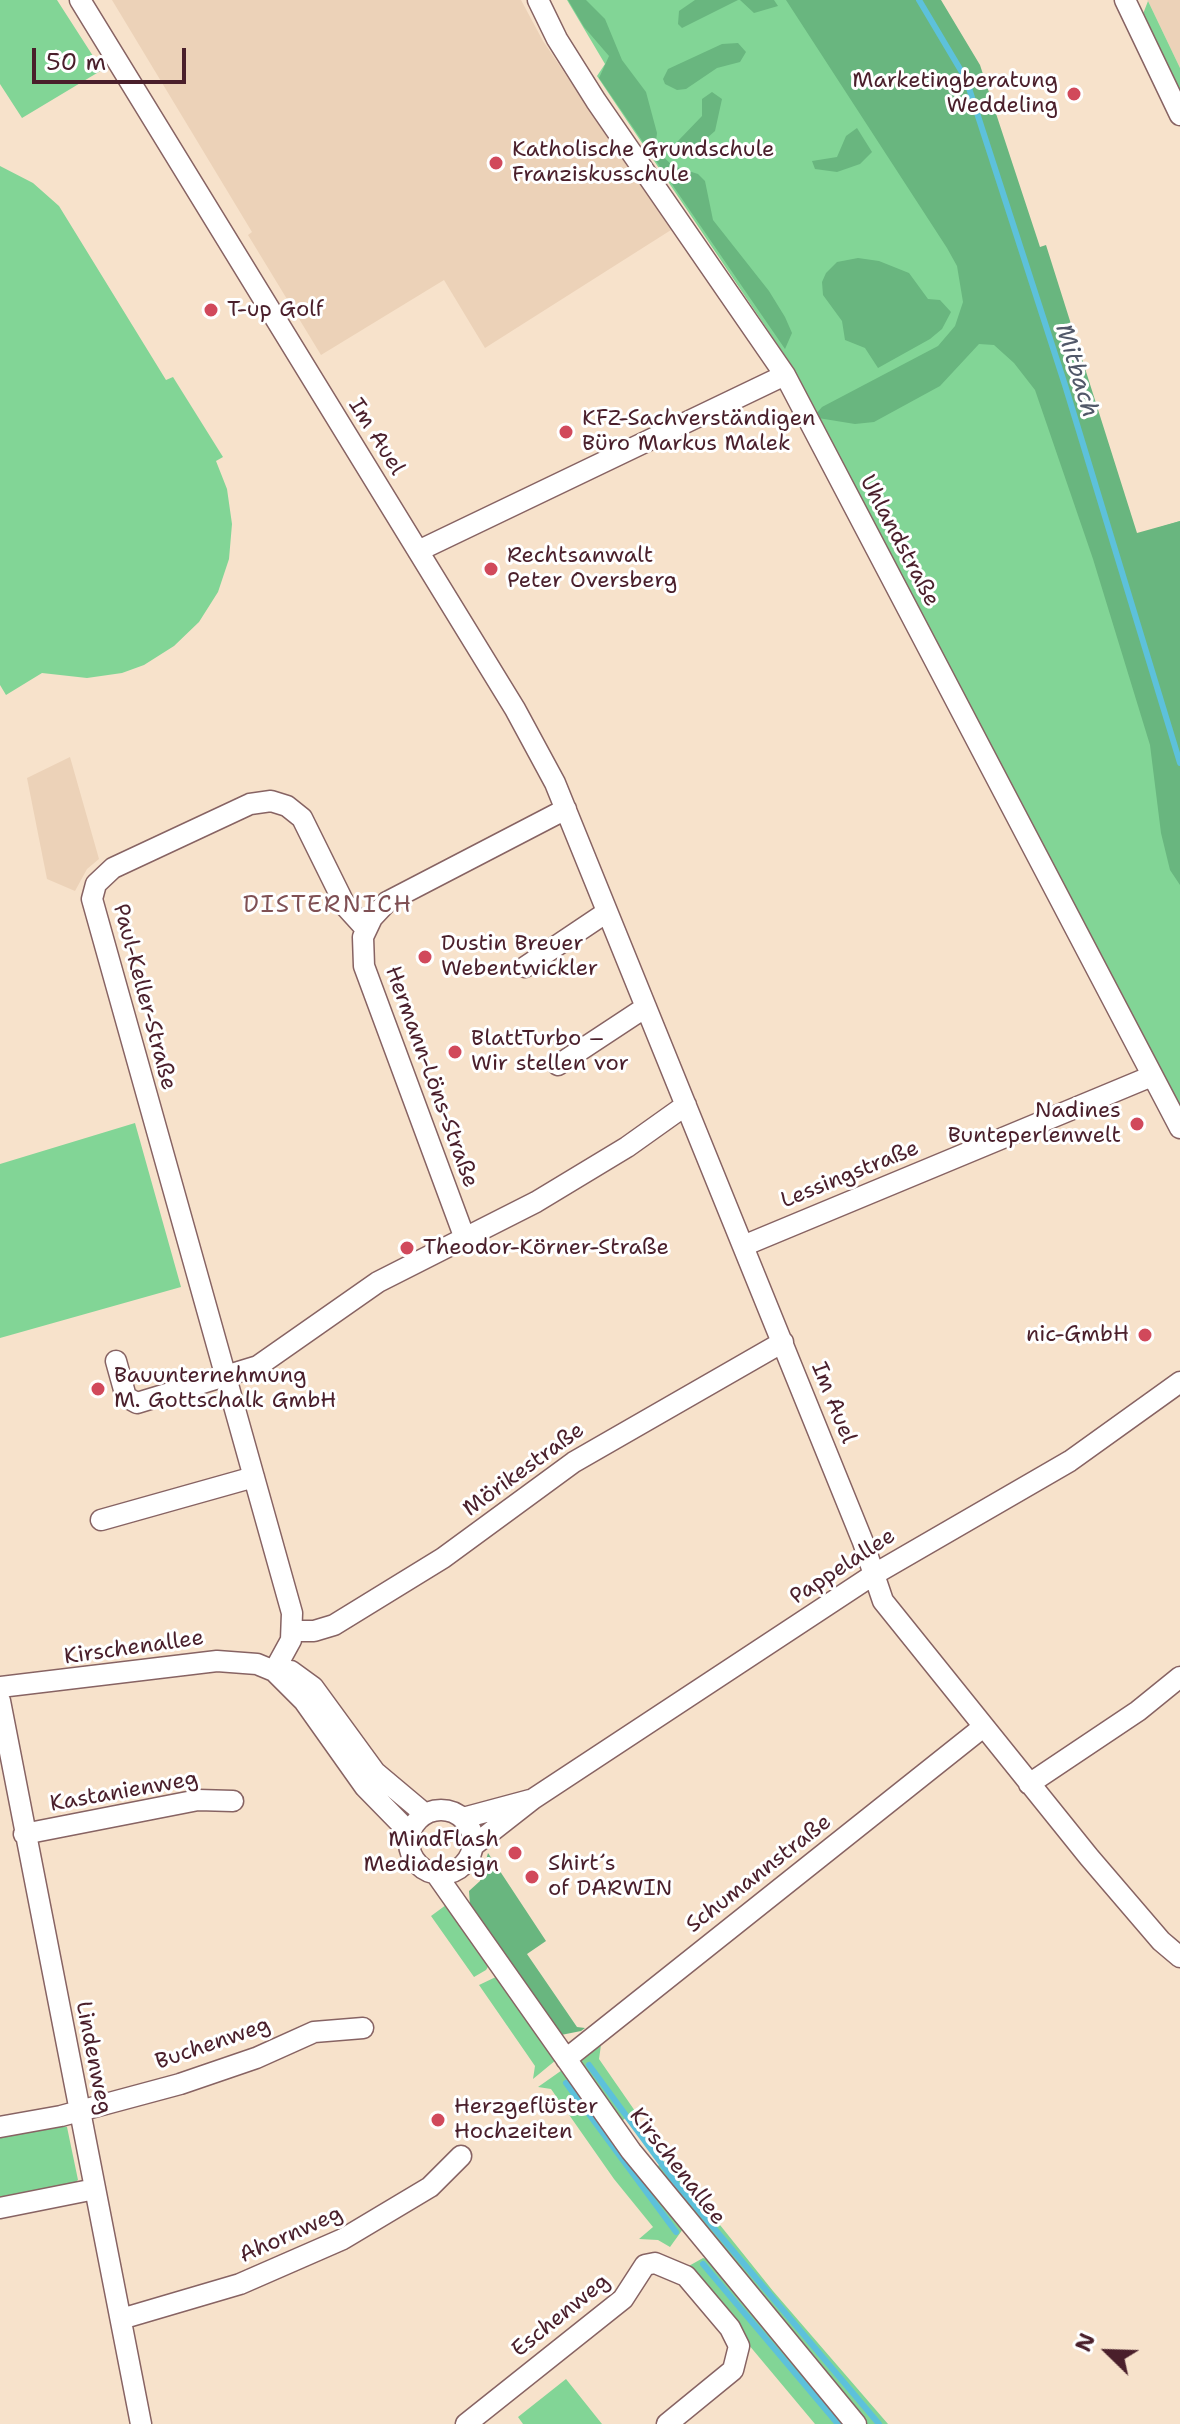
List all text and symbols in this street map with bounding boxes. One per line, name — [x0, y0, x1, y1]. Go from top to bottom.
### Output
scale bar — [36, 32, 190, 82]
text: 50 m — [46, 46, 106, 78]
place label: Marketingberatung Weddeling — [852, 68, 1058, 120]
marker: Marketingberatung Weddeling — [1065, 85, 1083, 103]
place label: Katholische Grundschule Franziskusschule — [512, 137, 775, 188]
marker: Katholische Grundschule Franziskusschule — [487, 154, 505, 172]
place label: T-up Golf — [227, 297, 324, 323]
marker: T-up Golf — [202, 301, 220, 319]
water label: Mitbach — [1048, 321, 1104, 421]
street label: Im Auel — [342, 394, 410, 480]
place label: KFZ-Sachverständigen Büro Markus Malek — [582, 406, 815, 458]
marker: KFZ-Sachverständigen Büro Markus Malek — [557, 423, 575, 441]
street label: Uhlandstraße — [853, 471, 945, 611]
place label: Rechtsanwalt Peter Oversberg — [507, 543, 677, 594]
marker: Rechtsanwalt Peter Oversberg — [482, 560, 500, 578]
district label: DISTERNICH — [243, 892, 413, 920]
street label: Paul-Keller-Straße — [106, 901, 182, 1093]
place label: Dustin Breuer Webentwickler — [441, 931, 598, 982]
marker: Dustin Breuer Webentwickler — [416, 948, 434, 966]
street label: Hermann-Löns-Straße — [379, 963, 483, 1191]
place label: BlattTurbo – Wir stellen vor — [471, 1026, 629, 1078]
marker: BlattTurbo – Wir stellen vor — [446, 1043, 464, 1061]
place label: Nadines Bunteperlenwelt — [948, 1098, 1121, 1150]
marker: Nadines Bunteperlenwelt — [1128, 1115, 1146, 1133]
street label: Lessingstraße — [777, 1135, 923, 1215]
place label: Theodor-Körner-Straße — [423, 1235, 669, 1261]
marker: Theodor-Körner-Straße — [398, 1239, 416, 1257]
place label: nic-GmbH — [1026, 1322, 1129, 1348]
marker: nic-GmbH — [1136, 1326, 1154, 1344]
street label: Im Auel — [805, 1358, 861, 1448]
place label: Bauunternehmung M. Gottschalk GmbH — [114, 1363, 336, 1414]
marker: Bauunternehmung M. Gottschalk GmbH — [89, 1380, 107, 1398]
street label: Mörikestraße — [458, 1417, 590, 1523]
street label: Pappelallee — [785, 1523, 901, 1611]
street label: Kirschenallee — [62, 1625, 206, 1671]
street label: Kastanienweg — [48, 1766, 200, 1818]
street label: Schumannstraße — [681, 1809, 837, 1939]
place label: MindFlash Mediadesign — [363, 1827, 499, 1878]
marker: MindFlash Mediadesign — [506, 1844, 524, 1862]
place label: Shirt´s of DARWIN — [548, 1851, 672, 1902]
marker: Shirt´s of DARWIN — [523, 1868, 541, 1886]
street label: Lindenweg — [69, 1999, 117, 2117]
street label: Buchenweg — [152, 2012, 274, 2076]
place label: Herzgeflüster Hochzeiten — [454, 2094, 598, 2146]
street label: Kirschenallee — [623, 2103, 731, 2231]
marker: Herzgeflüster Hochzeiten — [429, 2111, 447, 2129]
street label: Ahornweg — [235, 2201, 347, 2269]
street label: Eschenweg — [507, 2269, 615, 2363]
north arrow — [1068, 2312, 1148, 2392]
text: N — [1069, 2329, 1102, 2356]

